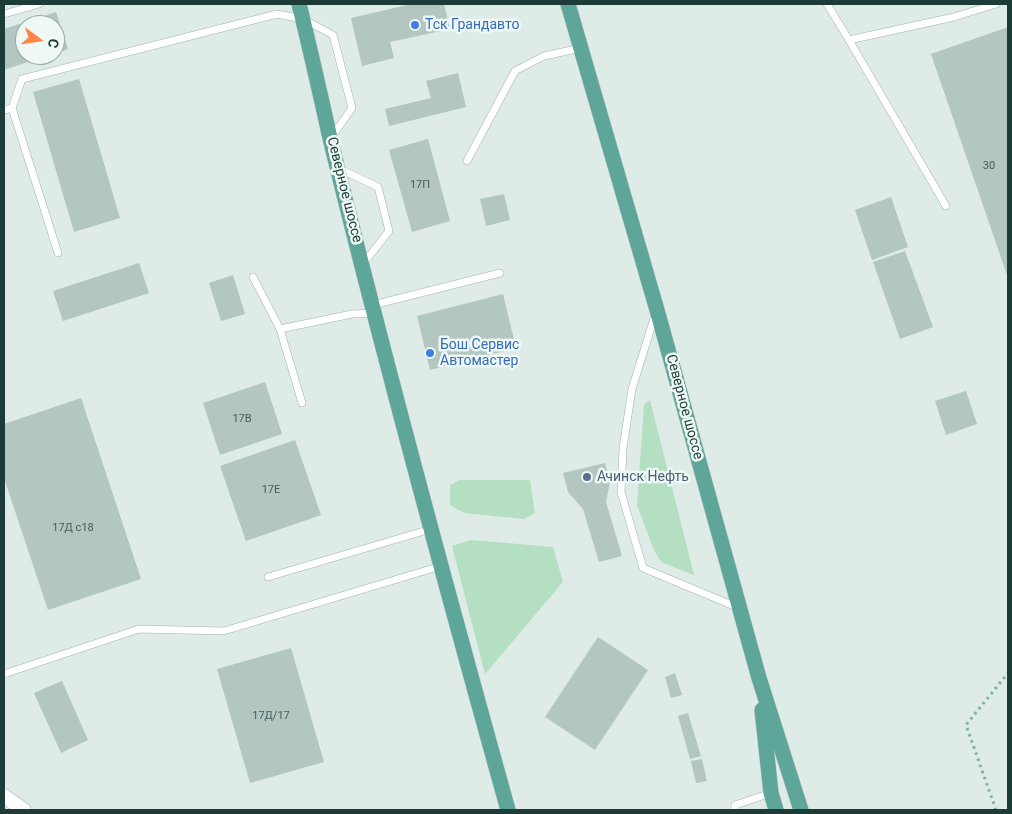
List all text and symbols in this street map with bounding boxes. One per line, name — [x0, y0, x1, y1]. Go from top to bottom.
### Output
north arrow — [15, 15, 65, 65]
place label: Тск Грандавто — [425, 17, 519, 33]
marker: Тск Грандавто — [409, 19, 421, 31]
text: С — [45, 37, 62, 50]
street label: Северное шоссе — [323, 135, 365, 245]
house number: 30 — [983, 159, 995, 173]
house number: 17П — [410, 178, 430, 192]
place label: Бош Сервис Автомастер — [440, 337, 519, 370]
marker: Бош Сервис Автомастер — [424, 347, 436, 359]
street label: Северное шоссе — [662, 353, 706, 461]
house number: 17В — [232, 412, 252, 426]
place label: Ачинск Нефть — [597, 469, 689, 485]
marker: Ачинск Нефть — [581, 471, 593, 483]
house number: 17Е — [262, 483, 280, 497]
house number: 17Д с18 — [52, 521, 94, 535]
house number: 17Д/17 — [252, 709, 290, 723]

